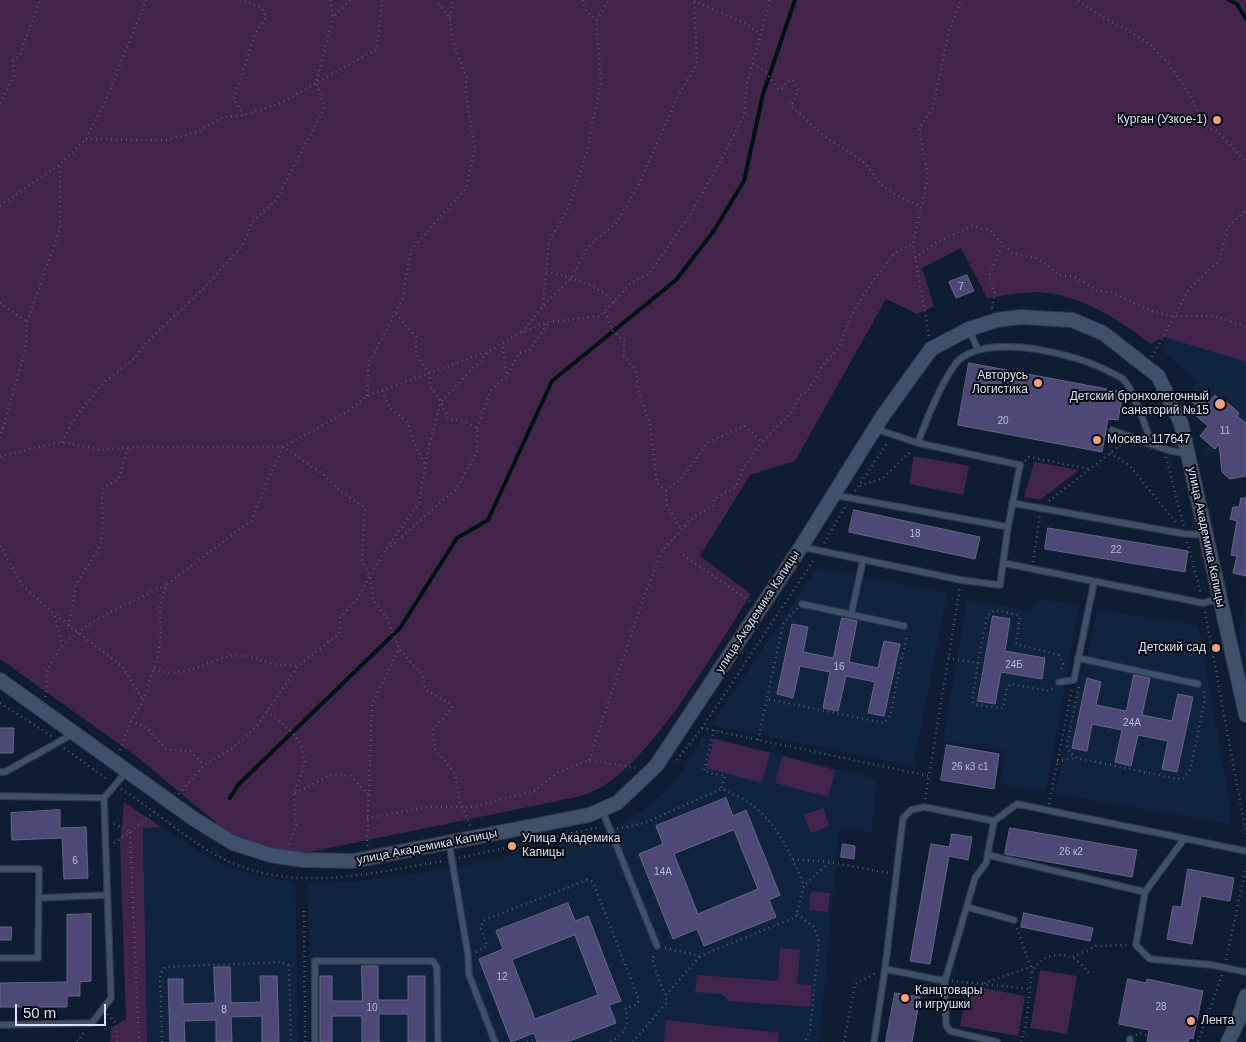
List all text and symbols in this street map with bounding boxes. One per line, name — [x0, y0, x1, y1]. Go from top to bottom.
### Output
place label: Курган (Узкое-1) — [1117, 113, 1207, 127]
marker: Курган (Узкое-1) — [1211, 114, 1223, 126]
house number: 7 — [958, 281, 964, 293]
place label: Авторусь Логистика — [972, 369, 1028, 397]
marker: Авторусь Логистика — [1032, 377, 1044, 389]
place label: Детский бронхолегочный санаторий №15 — [1070, 390, 1209, 418]
marker: Детский бронхолегочный санаторий №15 — [1213, 397, 1227, 411]
house number: 20 — [997, 415, 1009, 427]
house number: 11 — [1220, 425, 1230, 437]
place label: Москва 117647 — [1107, 433, 1190, 447]
marker: Москва 117647 — [1091, 434, 1103, 446]
street label: улица Академика Капицы — [1184, 466, 1228, 608]
house number: 18 — [909, 528, 921, 540]
house number: 22 — [1110, 544, 1122, 556]
street label: улица Академика Капицы — [713, 548, 803, 676]
place label: Детский сад — [1139, 641, 1206, 655]
marker: Детский сад — [1210, 642, 1222, 654]
house number: 24Б — [1005, 659, 1023, 671]
house number: 16 — [833, 661, 845, 673]
house number: 24А — [1123, 717, 1141, 729]
house number: 26 к3 с1 — [951, 761, 989, 773]
street label: улица Академика Капицы — [355, 826, 499, 868]
place label: Улица Академика Капицы — [522, 832, 620, 860]
marker: Улица Академика Капицы — [506, 840, 518, 852]
house number: 26 к2 — [1059, 846, 1083, 858]
house number: 6 — [72, 855, 78, 867]
house number: 14А — [654, 866, 672, 878]
house number: 12 — [496, 971, 508, 983]
place label: Канцтовары и игрушки — [915, 984, 982, 1012]
marker: Канцтовары и игрушки — [899, 992, 911, 1004]
scale bar — [18, 994, 109, 1026]
house number: 28 — [1155, 1001, 1167, 1013]
house number: 10 — [366, 1002, 378, 1014]
text: 50 m — [23, 1004, 56, 1021]
house number: 8 — [221, 1004, 227, 1016]
place label: Лента — [1201, 1014, 1234, 1028]
marker: Лента — [1185, 1015, 1197, 1027]

